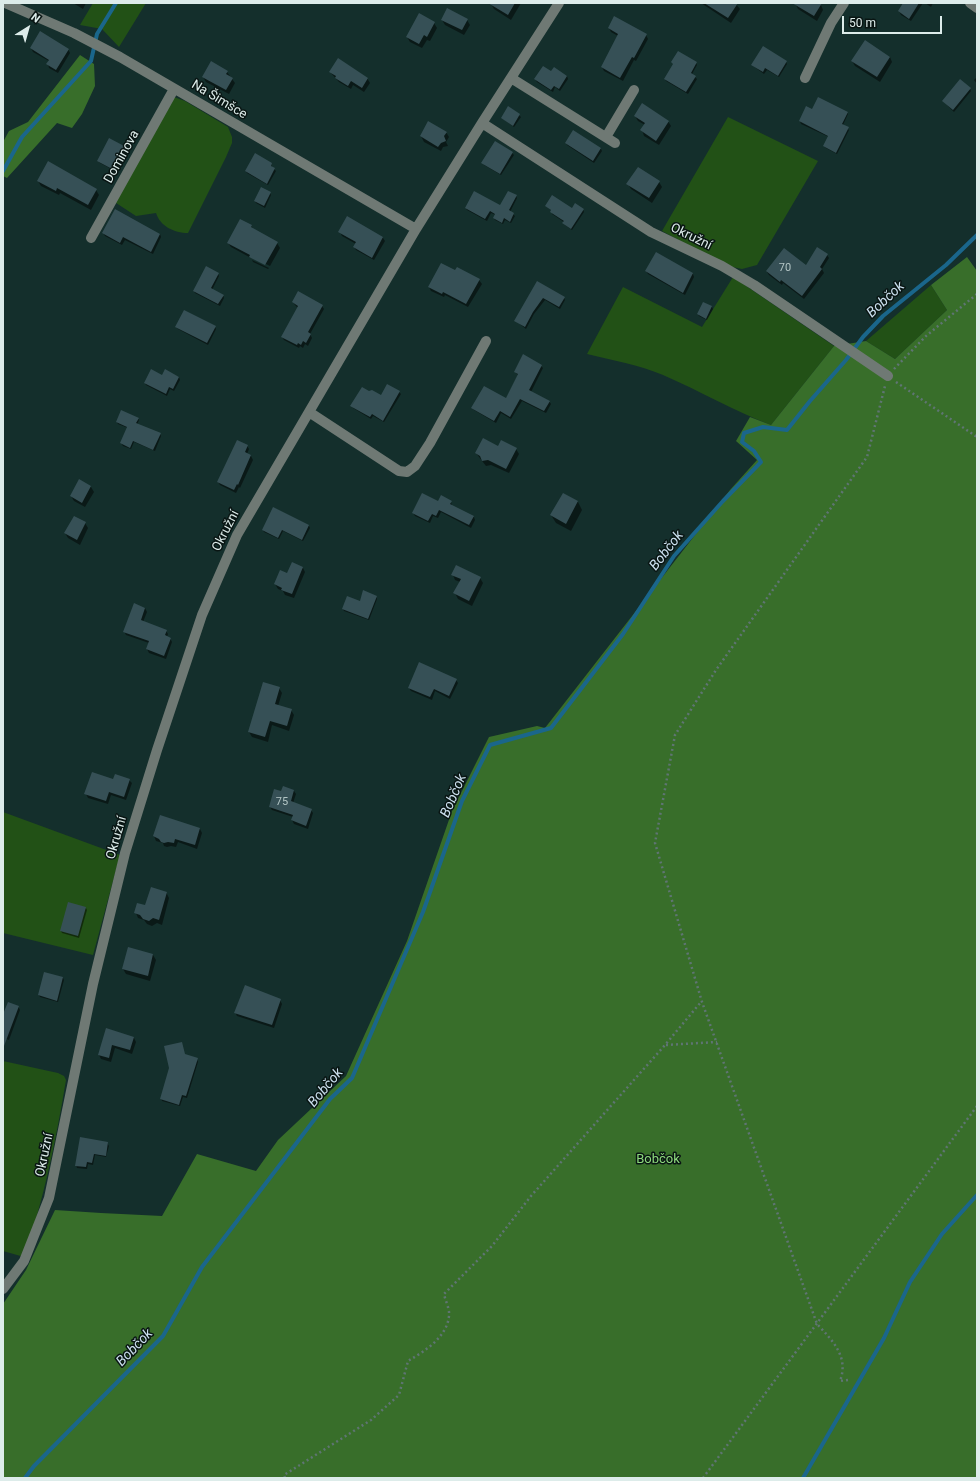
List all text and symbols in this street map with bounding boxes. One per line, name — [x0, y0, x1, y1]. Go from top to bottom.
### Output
north arrow — [8, 8, 48, 48]
scale bar — [844, 8, 944, 34]
text: N — [29, 10, 43, 26]
text: 50 m — [849, 16, 876, 30]
street label: Na Šimšce — [188, 77, 250, 123]
street label: Dominova — [101, 128, 143, 186]
street label: Okružní — [668, 220, 714, 254]
house number: 70 — [779, 261, 791, 275]
water label: Bobčok — [864, 278, 908, 322]
street label: Okružní — [209, 508, 243, 554]
water label: Bobčok — [646, 528, 688, 574]
water label: Bobčok — [437, 772, 471, 820]
house number: 75 — [276, 795, 288, 809]
street label: Okružní — [103, 815, 131, 861]
water label: Bobčok — [305, 1065, 347, 1111]
street label: Okružní — [33, 1132, 57, 1178]
park label: Bobčok — [636, 1152, 680, 1168]
water label: Bobčok — [113, 1326, 157, 1370]

